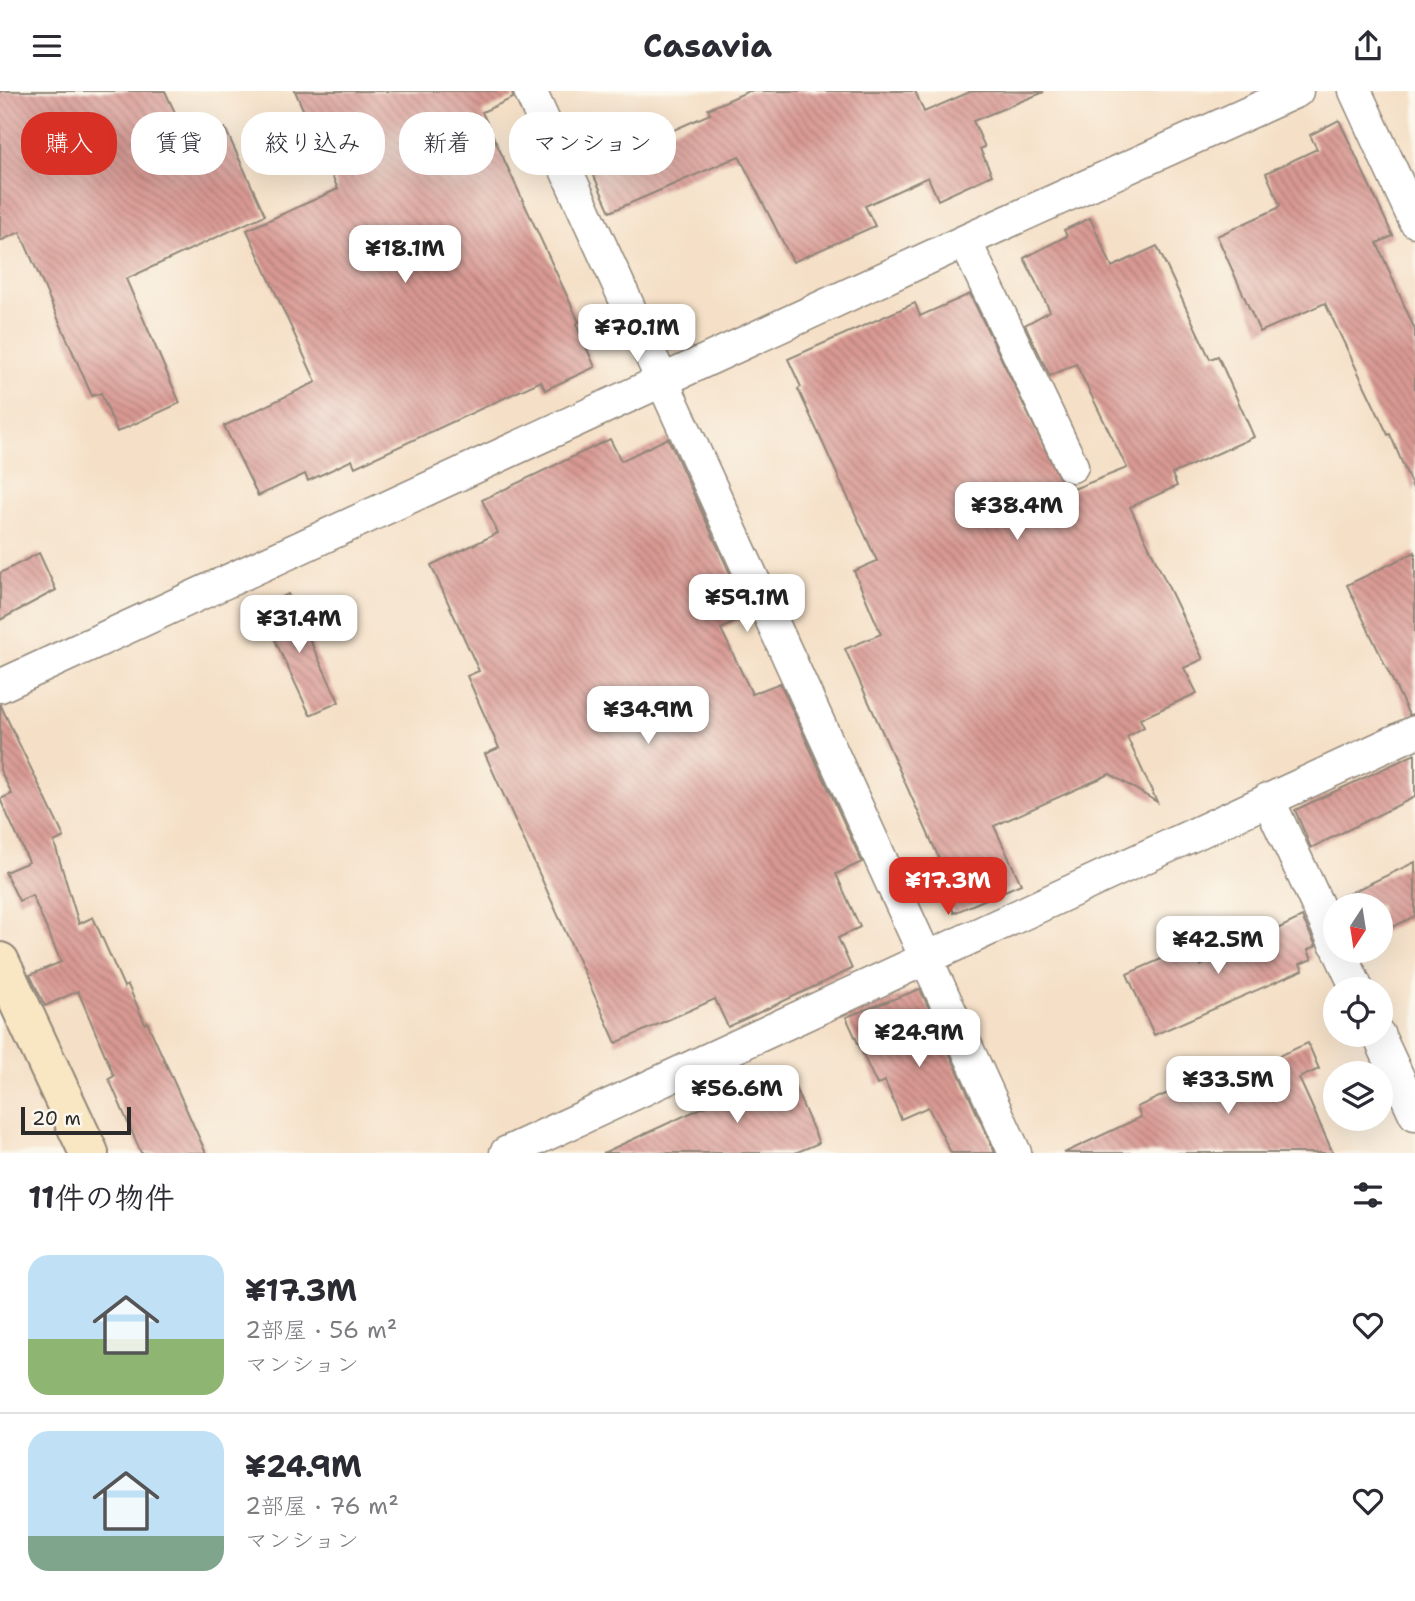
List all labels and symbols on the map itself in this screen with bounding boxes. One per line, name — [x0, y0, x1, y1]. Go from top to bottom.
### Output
pin: ¥18.1M — [348, 225, 462, 285]
pin: ¥70.1M — [580, 305, 694, 364]
pin: ¥38.4M — [960, 483, 1074, 542]
pin: ¥59.1M — [690, 575, 804, 634]
pin: ¥31.4M — [242, 595, 356, 655]
pin: ¥34.9M — [591, 687, 705, 746]
pin: ¥17.3M — [891, 857, 1005, 917]
north arrow — [1323, 893, 1393, 963]
pin: ¥42.5M — [1161, 917, 1275, 976]
pin: ¥24.9M — [862, 1009, 976, 1069]
pin: ¥33.5M — [1171, 1056, 1285, 1116]
pin: ¥56.6M — [680, 1065, 794, 1125]
scale bar — [21, 1104, 131, 1136]

